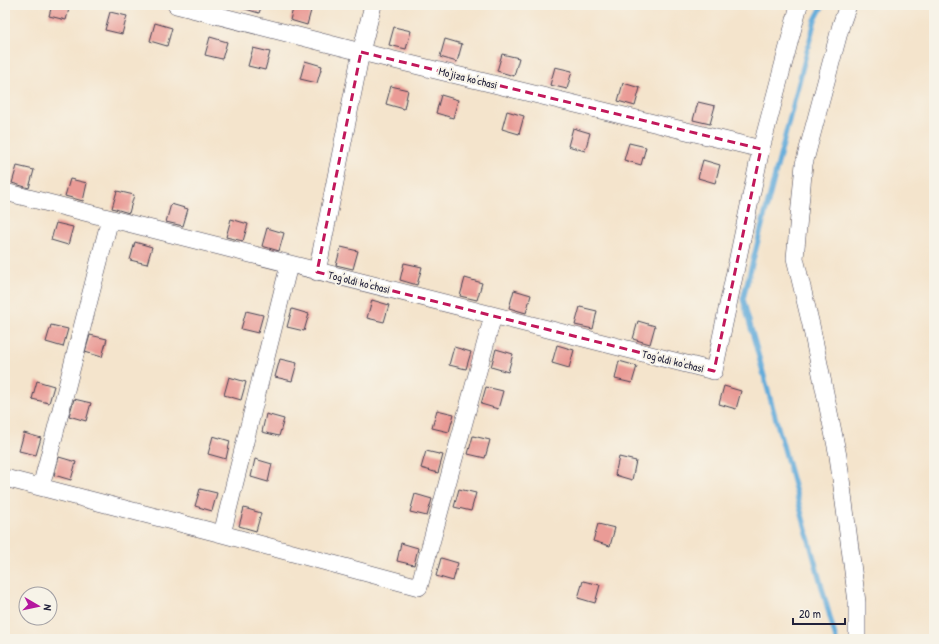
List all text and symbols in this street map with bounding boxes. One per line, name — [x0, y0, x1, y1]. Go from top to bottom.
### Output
street label: Mo'jiza ko'chasi — [437, 64, 499, 92]
street label: Tog'oldi ko'chasi — [326, 268, 392, 296]
street label: Tog'oldi ko'chasi — [640, 347, 706, 375]
north arrow — [18, 586, 58, 626]
scale bar — [793, 600, 845, 626]
text: N — [40, 604, 55, 612]
text: 20 m — [799, 605, 821, 622]

